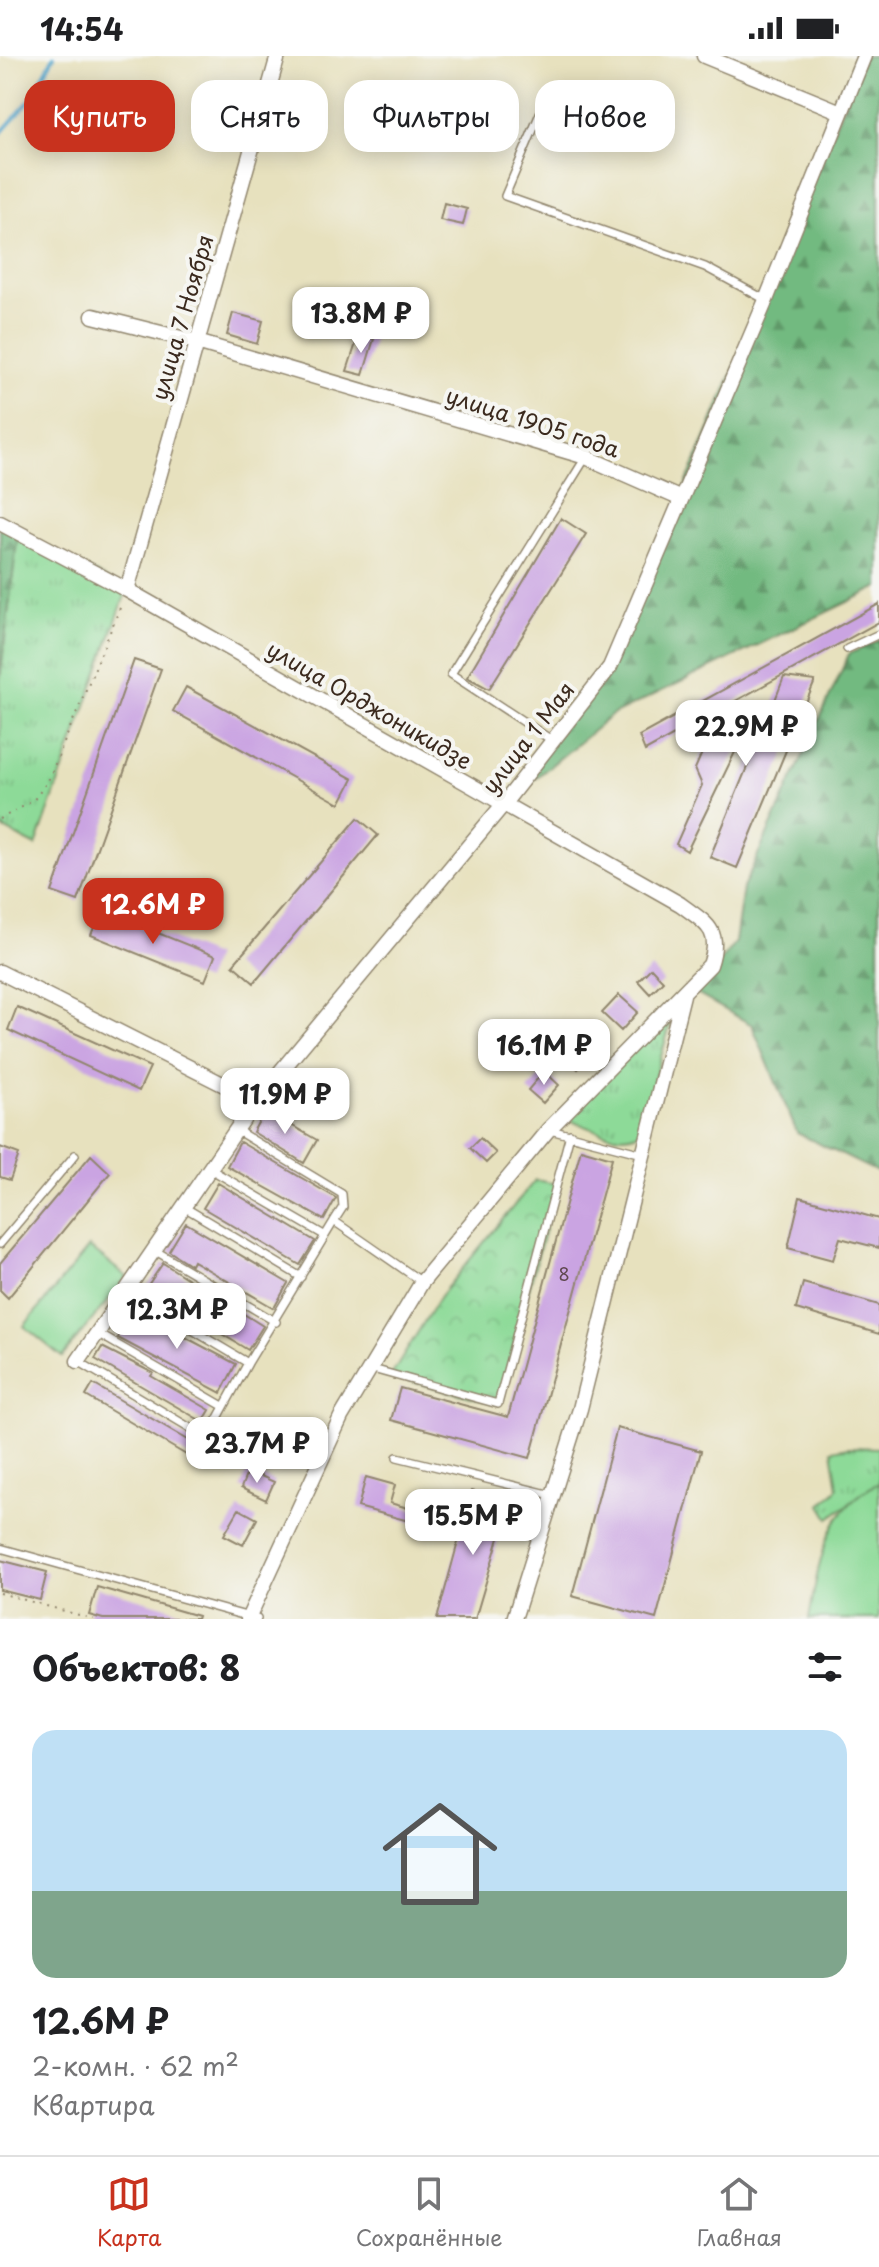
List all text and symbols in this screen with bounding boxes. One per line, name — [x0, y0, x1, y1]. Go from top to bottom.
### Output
text: 14:54 — [40, 6, 123, 51]
chip: Купить — [24, 80, 175, 152]
chip: Снять — [191, 80, 328, 152]
chip: Фильтры — [344, 80, 519, 152]
chip: Новое — [535, 80, 675, 152]
street label: улица 7 Ноября — [142, 230, 220, 404]
pin: 13.8M ₽ — [287, 287, 435, 355]
text: 13.8M ₽ — [310, 293, 412, 332]
street label: улица 1905 года — [442, 377, 624, 465]
street label: улица Орджоникидзе — [261, 632, 479, 776]
street label: улица 1 Мая — [473, 674, 581, 800]
pin: 22.9M ₽ — [672, 700, 820, 768]
text: 22.9M ₽ — [694, 706, 798, 745]
pin: 12.6M ₽ — [79, 878, 227, 946]
text: 12.6M ₽ — [101, 884, 205, 923]
pin: 16.1M ₽ — [470, 1019, 618, 1087]
text: 16.1M ₽ — [496, 1025, 592, 1064]
pin: 11.9M ₽ — [211, 1068, 359, 1136]
text: 11.9M ₽ — [238, 1074, 332, 1113]
house number: 8 — [558, 1260, 570, 1287]
pin: 12.3M ₽ — [103, 1283, 251, 1351]
text: 12.3M ₽ — [126, 1289, 228, 1328]
pin: 23.7M ₽ — [183, 1417, 331, 1485]
text: 23.7M ₽ — [204, 1423, 310, 1462]
pin: 15.5M ₽ — [399, 1489, 547, 1557]
text: 15.5M ₽ — [423, 1495, 523, 1534]
text: Объектов: 8 — [32, 1641, 241, 1693]
icon: filters — [803, 1645, 847, 1689]
icon: home — [368, 1782, 512, 1926]
text: 12.6M ₽ — [32, 1994, 169, 2046]
text: 2-комн. · 62 m² — [32, 2046, 239, 2085]
text: Квартира — [32, 2085, 155, 2124]
tab: Карта — [97, 2172, 162, 2253]
tab: Сохранённые — [356, 2172, 503, 2253]
tab: Главная — [697, 2172, 782, 2253]

